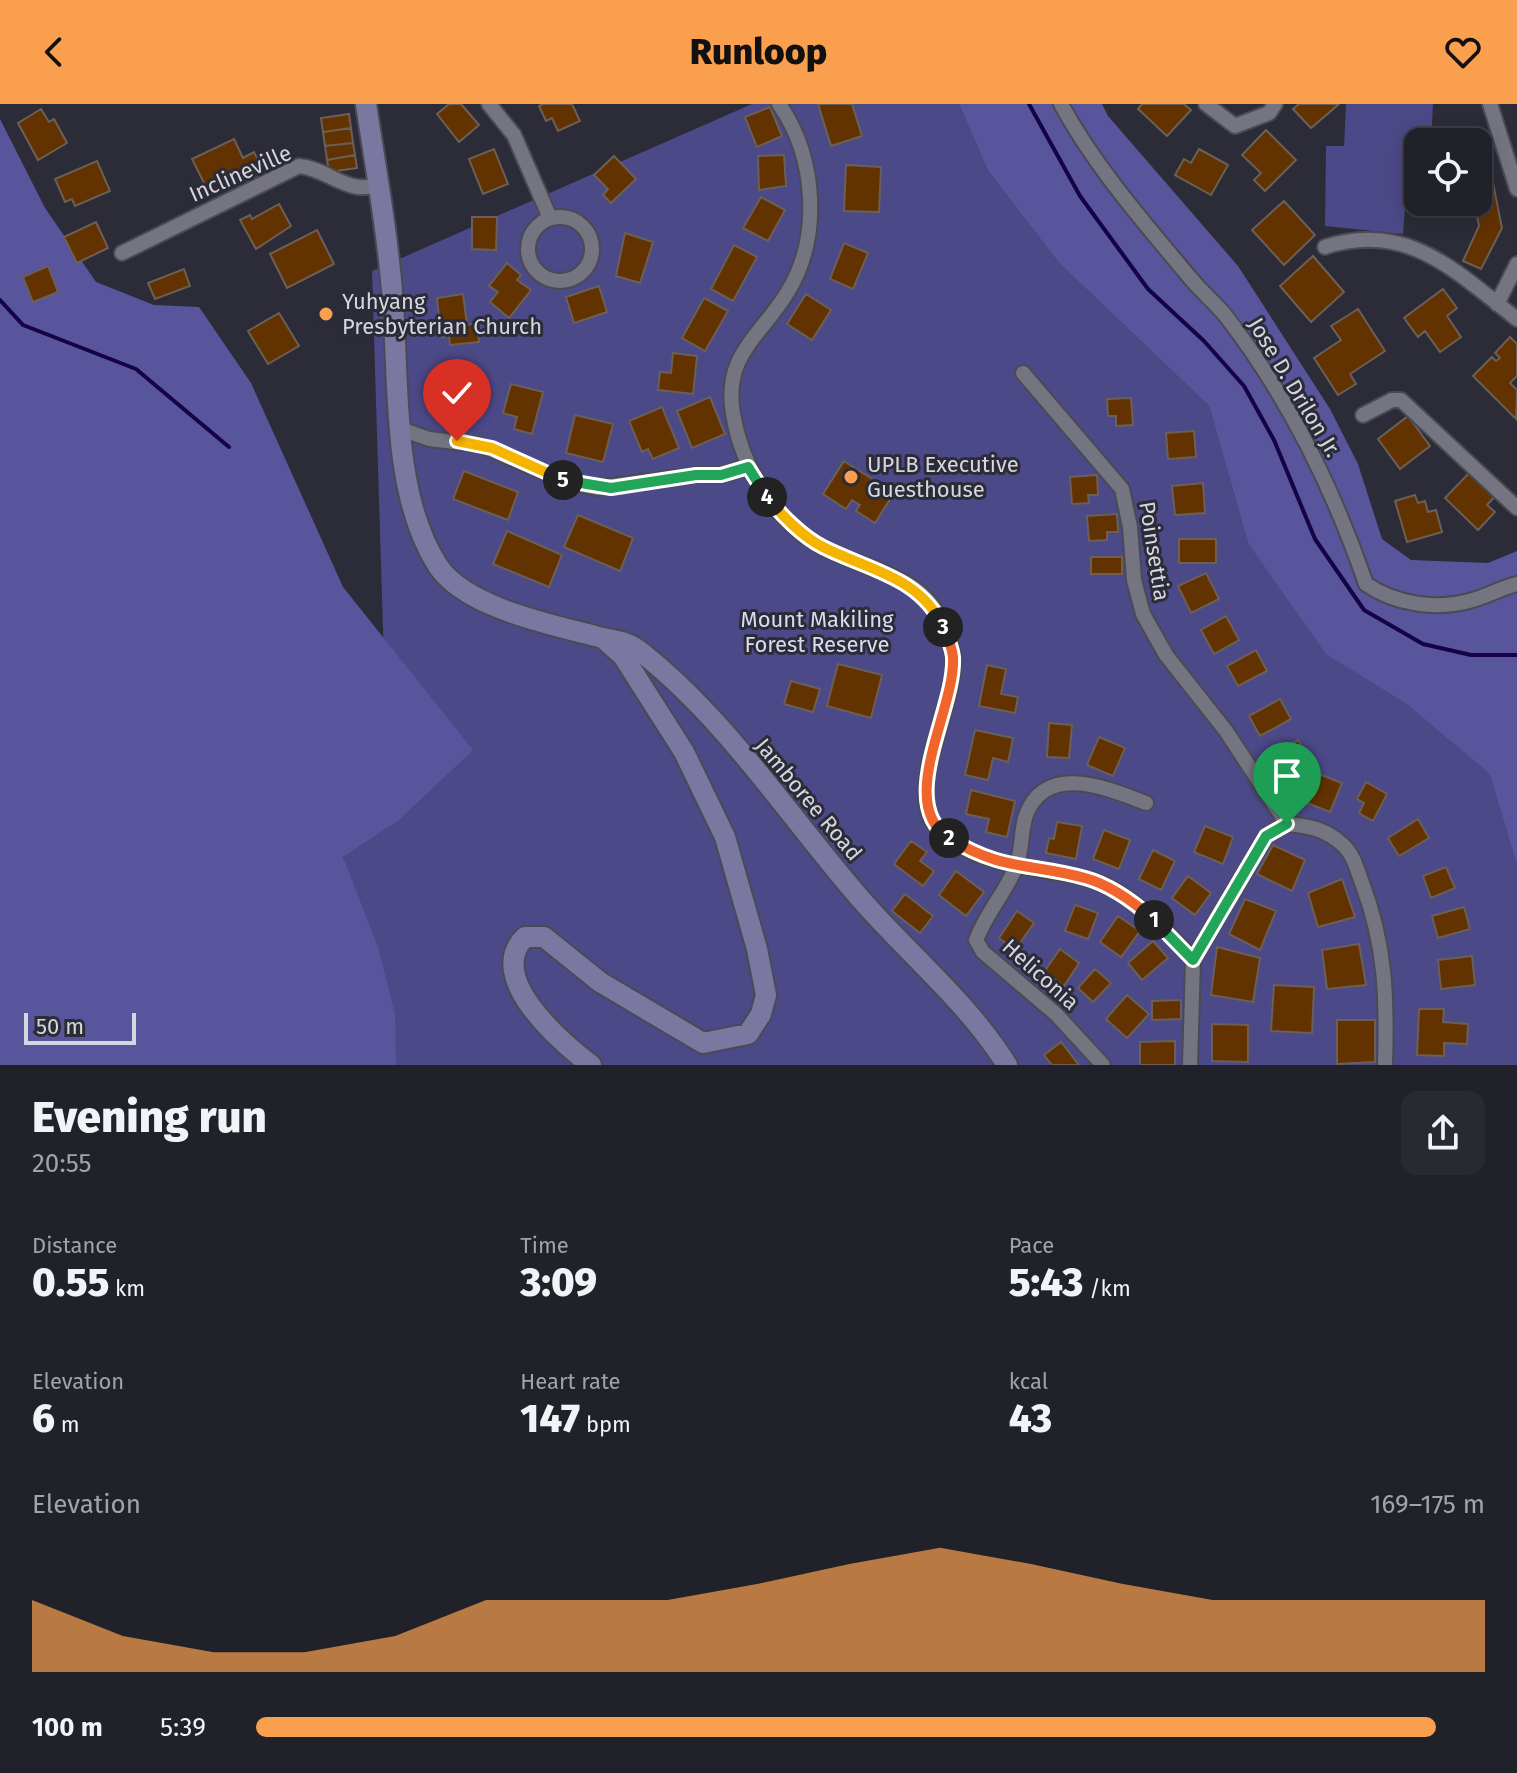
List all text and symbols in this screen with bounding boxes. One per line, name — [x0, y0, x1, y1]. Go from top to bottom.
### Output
icon: back — [32, 30, 76, 74]
text: Runloop — [690, 30, 827, 74]
icon: heart — [1441, 30, 1485, 74]
map controls — [1404, 128, 1492, 216]
button: locate — [1404, 128, 1492, 216]
street label: Inclineville — [185, 139, 296, 208]
place label: Yuhyang Presbyterian Church — [342, 288, 542, 340]
marker: Yuhyang Presbyterian Church — [317, 305, 335, 323]
street label: Jose D. Drilon Jr. — [1242, 313, 1347, 462]
pin — [423, 359, 491, 441]
icon: check — [435, 371, 479, 415]
place label: UPLB Executive Guesthouse — [867, 451, 1019, 503]
pin: 5 — [543, 460, 583, 500]
text: 5 — [557, 466, 569, 493]
marker: UPLB Executive Guesthouse — [842, 468, 860, 486]
pin: 4 — [747, 477, 787, 517]
text: 4 — [761, 483, 773, 510]
street label: Poinsettia — [1133, 499, 1176, 603]
park label: Mount Makiling Forest Reserve — [741, 606, 894, 658]
pin: 3 — [923, 607, 963, 647]
text: 3 — [937, 613, 949, 640]
street label: Jamboree Road — [749, 732, 868, 866]
pin — [1253, 742, 1321, 824]
icon: arrive — [1265, 754, 1309, 798]
pin: 2 — [929, 818, 969, 858]
text: 2 — [943, 824, 955, 851]
pin: 1 — [1134, 900, 1174, 940]
text: 1 — [1149, 906, 1159, 933]
street label: Heliconia — [997, 933, 1084, 1016]
scale bar — [24, 1009, 136, 1045]
text: 50 m — [36, 1013, 84, 1040]
text: Evening run — [32, 1091, 267, 1144]
button: share — [1401, 1091, 1485, 1175]
text: 20:55 — [32, 1148, 92, 1179]
text: Distance — [32, 1232, 117, 1259]
text: Time — [520, 1232, 569, 1259]
text: Pace — [1009, 1232, 1054, 1259]
text: 0.55 — [32, 1259, 109, 1307]
text: 3:09 — [520, 1259, 597, 1307]
text: 5:43 — [1009, 1259, 1083, 1307]
text: km — [109, 1275, 145, 1302]
text: /km — [1083, 1275, 1131, 1302]
text: Elevation — [32, 1368, 124, 1395]
text: Heart rate — [520, 1368, 621, 1395]
text: kcal — [1009, 1368, 1048, 1395]
text: 6 — [32, 1395, 55, 1443]
text: 147 — [520, 1395, 580, 1443]
text: 43 — [1009, 1395, 1052, 1443]
text: m — [55, 1411, 80, 1438]
text: bpm — [580, 1411, 631, 1438]
text: Elevation — [32, 1489, 141, 1520]
text: 169–175 m — [1370, 1489, 1485, 1520]
text: 100 m — [32, 1712, 103, 1743]
text: 5:39 — [160, 1712, 206, 1743]

